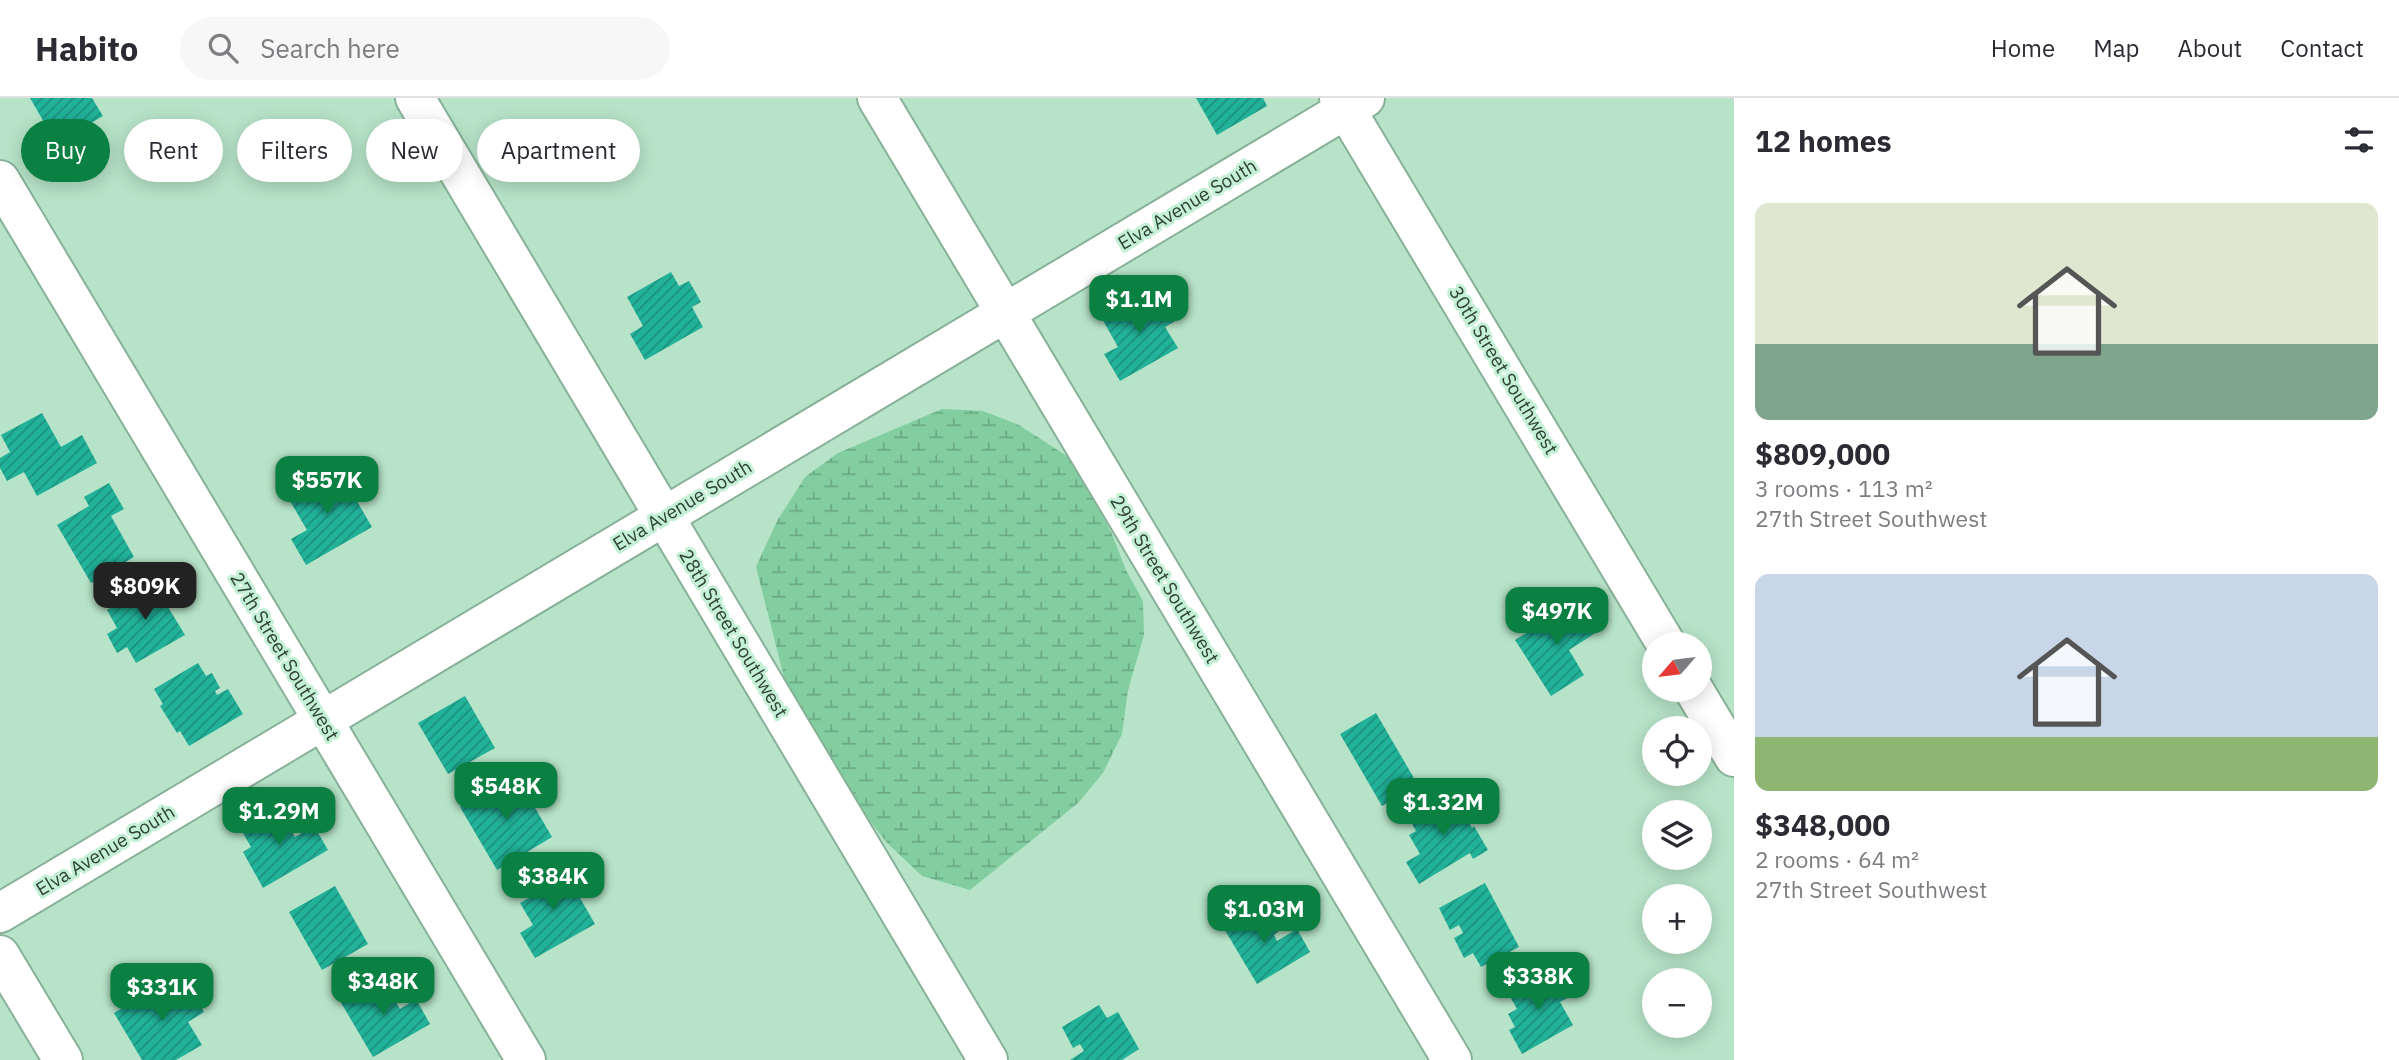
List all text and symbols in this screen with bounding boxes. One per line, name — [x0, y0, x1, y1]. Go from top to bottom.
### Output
search box — [180, 17, 670, 80]
text: Habito — [35, 27, 138, 70]
icon: search — [204, 29, 242, 67]
text: Search here — [260, 31, 400, 65]
text: Home — [1991, 32, 2055, 64]
text: Map — [2093, 32, 2139, 64]
text: About — [2177, 32, 2242, 64]
text: Contact — [2280, 32, 2364, 64]
chip: Buy — [21, 119, 110, 182]
chip: Rent — [124, 119, 223, 182]
chip: Filters — [237, 119, 352, 182]
chip: New — [366, 119, 463, 182]
chip: Apartment — [477, 119, 640, 182]
text: 12 homes — [1755, 121, 1892, 160]
icon: filters — [2340, 121, 2378, 159]
street label: Elva Avenue South — [1113, 153, 1261, 255]
icon: home — [2004, 248, 2130, 374]
pin: $1.1M — [1090, 275, 1188, 335]
street label: 30th Street Southwest — [1444, 282, 1564, 458]
text: $1.1M — [1105, 283, 1173, 313]
text: $809,000 — [1755, 434, 1890, 473]
street label: Elva Avenue South — [608, 454, 756, 556]
pin: $557K — [278, 456, 376, 516]
text: $557K — [291, 464, 363, 494]
text: 3 rooms · 113 m² — [1755, 473, 1933, 503]
street label: 29th Street Southwest — [1105, 491, 1225, 667]
text: 27th Street Southwest — [1755, 503, 1987, 533]
street label: 28th Street Southwest — [674, 545, 794, 721]
pin: $809K — [96, 562, 194, 622]
street label: 27th Street Southwest — [225, 568, 345, 744]
text: $809K — [109, 570, 181, 600]
pin: $497K — [1508, 588, 1606, 647]
text: $497K — [1521, 595, 1593, 625]
icon: home — [2004, 619, 2130, 745]
north arrow — [1642, 632, 1712, 702]
map controls — [1642, 632, 1712, 1038]
button: locate — [1642, 716, 1712, 786]
pin: $548K — [457, 762, 555, 822]
text: $548K — [470, 770, 542, 800]
pin: $1.32M — [1386, 778, 1500, 838]
text: $1.32M — [1402, 786, 1484, 816]
pin: $1.29M — [222, 788, 336, 847]
text: $1.29M — [238, 795, 320, 825]
street label: Elva Avenue South — [31, 799, 179, 901]
button: layers — [1642, 800, 1712, 870]
text: $348,000 — [1755, 805, 1890, 844]
text: 2 rooms · 64 m² — [1755, 844, 1919, 874]
pin: $384K — [504, 852, 602, 912]
text: $384K — [517, 860, 589, 890]
text: 27th Street Southwest — [1755, 874, 1987, 904]
button: + — [1642, 884, 1712, 954]
pin: $1.03M — [1207, 886, 1321, 945]
text: $1.03M — [1223, 893, 1305, 923]
pin: $338K — [1489, 953, 1587, 1012]
pin: $348K — [334, 958, 432, 1017]
text: $338K — [1502, 960, 1574, 990]
pin: $331K — [113, 964, 211, 1023]
text: $348K — [347, 965, 419, 995]
button: − — [1642, 968, 1712, 1038]
text: $331K — [126, 971, 198, 1001]

